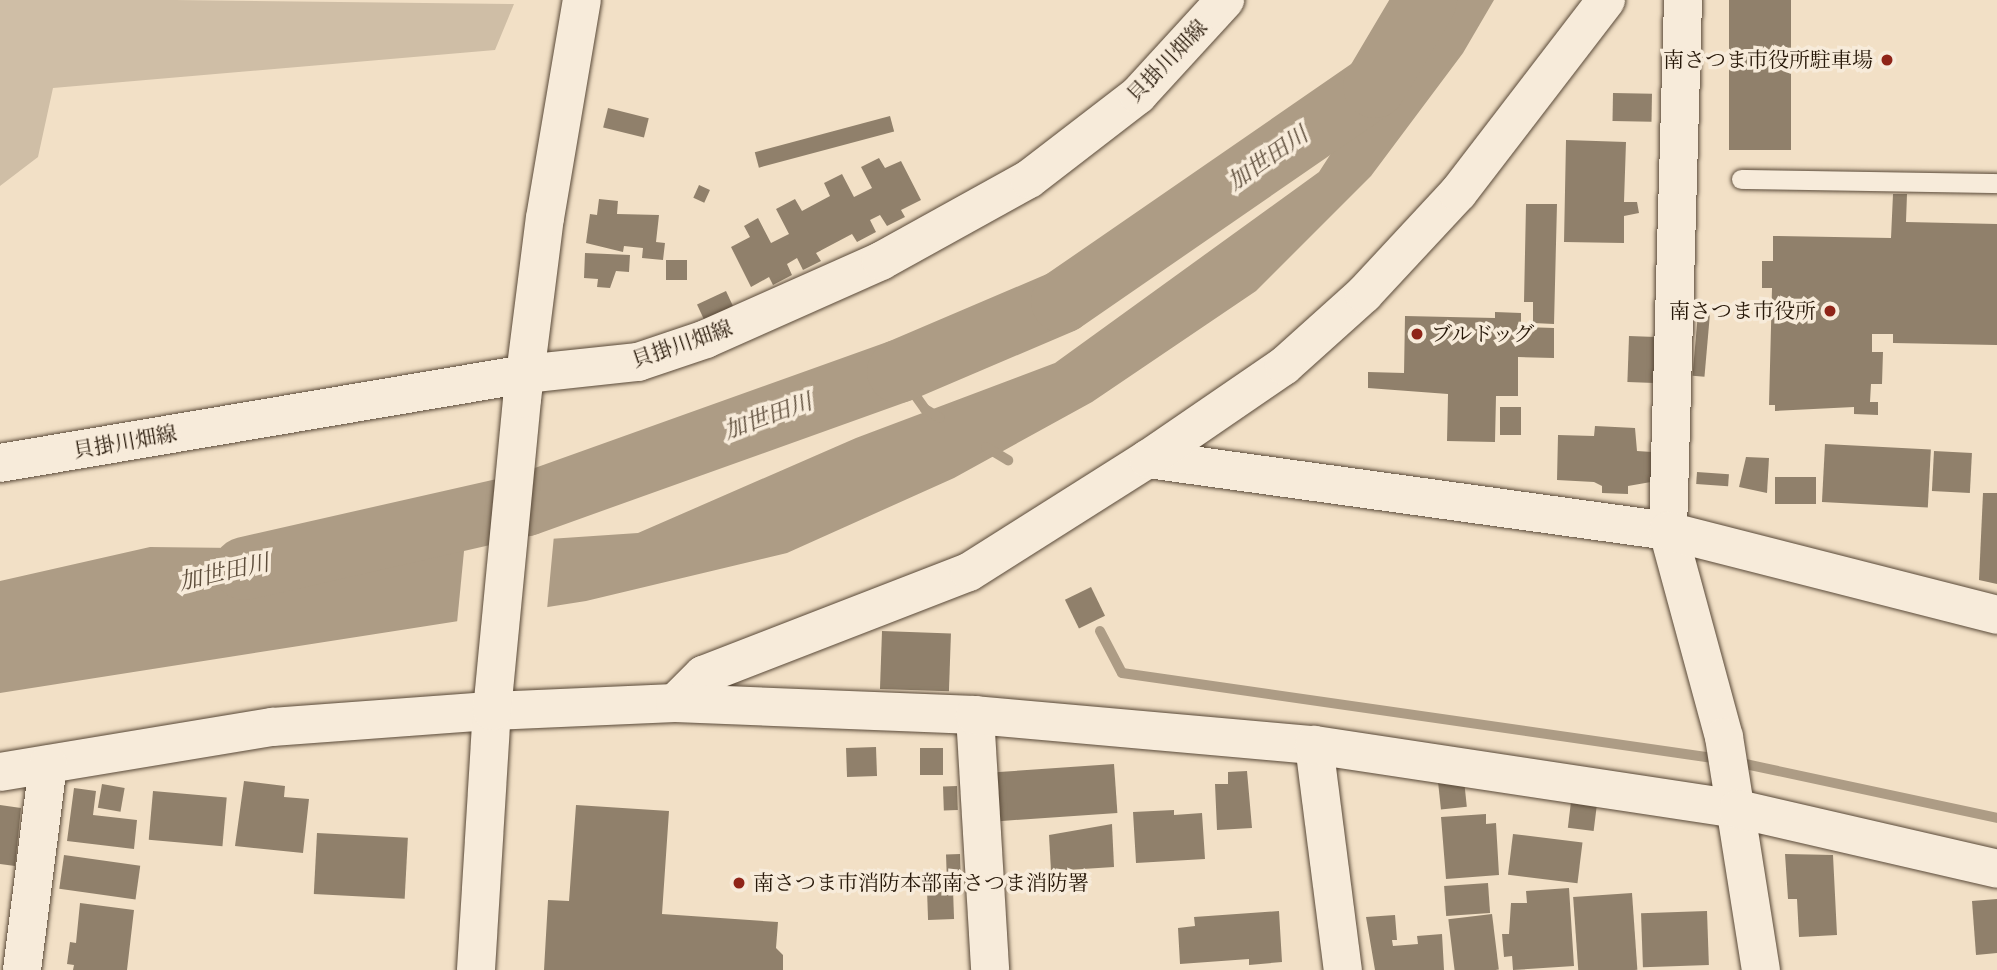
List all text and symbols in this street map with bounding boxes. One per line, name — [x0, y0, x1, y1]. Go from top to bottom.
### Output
street label: 貝掛川畑線 — [1121, 14, 1213, 108]
place label: 南さつま市役所駐車場 — [1663, 47, 1873, 73]
marker: 南さつま市役所駐車場 — [1879, 52, 1895, 68]
water label: 加世田川 — [1222, 121, 1314, 197]
place label: 南さつま市役所 — [1669, 298, 1816, 324]
marker: 南さつま市役所 — [1822, 303, 1838, 319]
street label: 貝掛川畑線 — [628, 315, 736, 373]
place label: ブルドッグ — [1431, 321, 1536, 347]
marker: ブルドッグ — [1409, 326, 1425, 342]
water label: 加世田川 — [720, 388, 816, 446]
street label: 貝掛川畑線 — [71, 420, 179, 464]
water label: 加世田川 — [176, 549, 272, 597]
place label: 南さつま市消防本部南さつま消防署 — [753, 870, 1089, 896]
marker: 南さつま市消防本部南さつま消防署 — [731, 875, 747, 891]

